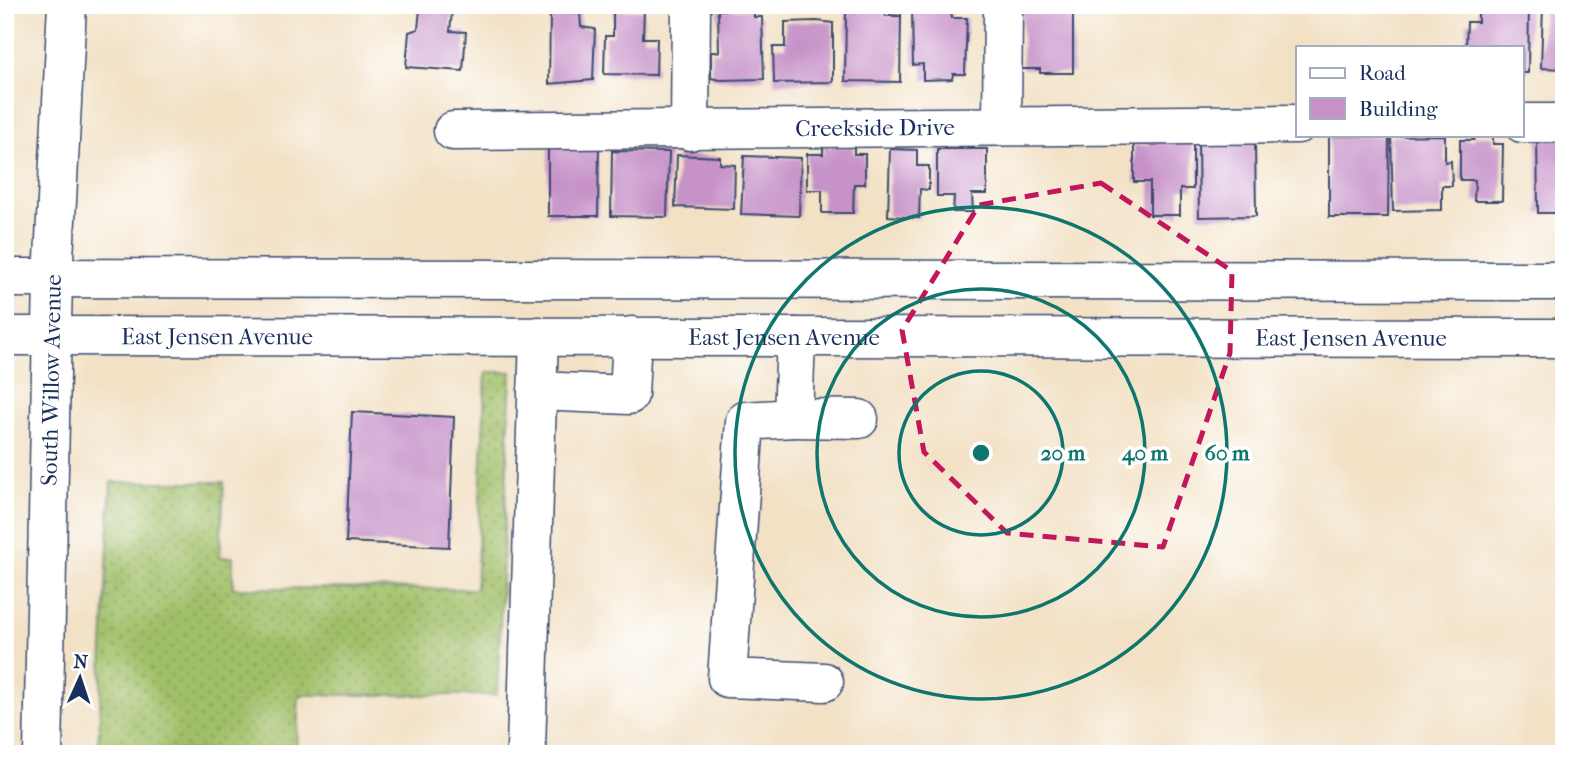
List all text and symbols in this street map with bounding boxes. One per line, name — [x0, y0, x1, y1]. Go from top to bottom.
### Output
legend — [1296, 46, 1524, 136]
text: Road — [1359, 61, 1406, 85]
text: Building — [1359, 97, 1438, 121]
street label: Creekside Drive — [795, 113, 955, 142]
street label: South Willow Avenue — [35, 274, 67, 486]
street label: East Jensen Avenue — [121, 323, 313, 350]
street label: East Jensen Avenue — [688, 323, 880, 351]
street label: East Jensen Avenue — [1255, 324, 1447, 351]
centre of rings — [969, 441, 993, 465]
text: 20 m — [1041, 441, 1086, 465]
text: 40 m — [1121, 441, 1169, 466]
text: 60 m — [1205, 441, 1250, 465]
north arrow — [46, 644, 116, 714]
text: N — [73, 651, 89, 673]

